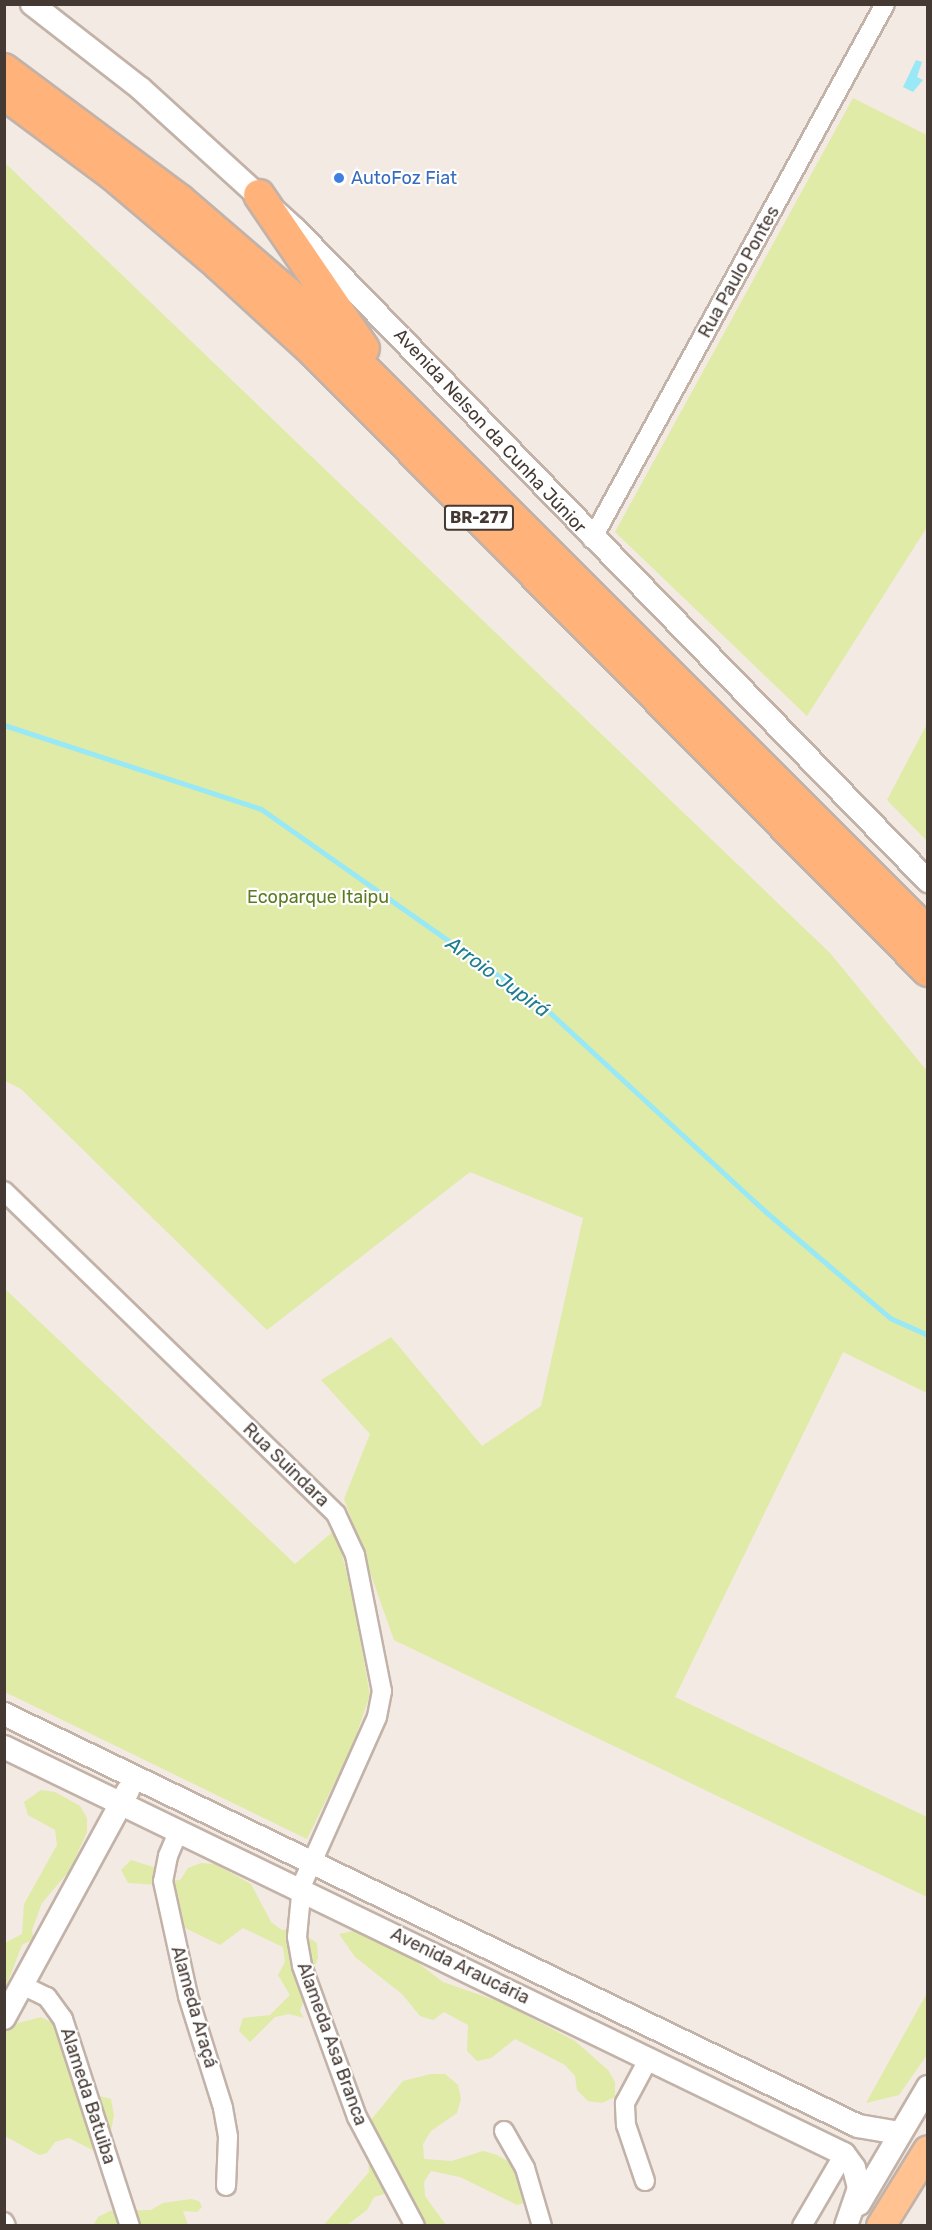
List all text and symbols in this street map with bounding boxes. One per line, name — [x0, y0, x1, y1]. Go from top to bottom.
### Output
place label: AutoFoz Fiat — [351, 167, 457, 189]
marker: AutoFoz Fiat — [332, 171, 346, 185]
street label: Rua Paulo Pontes — [694, 202, 784, 342]
street label: Avenida Nelson da Cunha Júnior — [389, 324, 591, 538]
road number: BR-277 — [443, 505, 515, 531]
park label: Ecoparque Itaipu — [247, 886, 389, 908]
water label: Arroio Jupirá — [442, 931, 554, 1023]
street label: Rua Suindara — [238, 1418, 334, 1512]
street label: Avenida Araucária — [387, 1923, 533, 2009]
street label: Alameda Araçá — [166, 1943, 222, 2071]
street label: Alameda Asa Branca — [292, 1959, 372, 2129]
street label: Alameda Batuiba — [56, 2025, 120, 2167]

